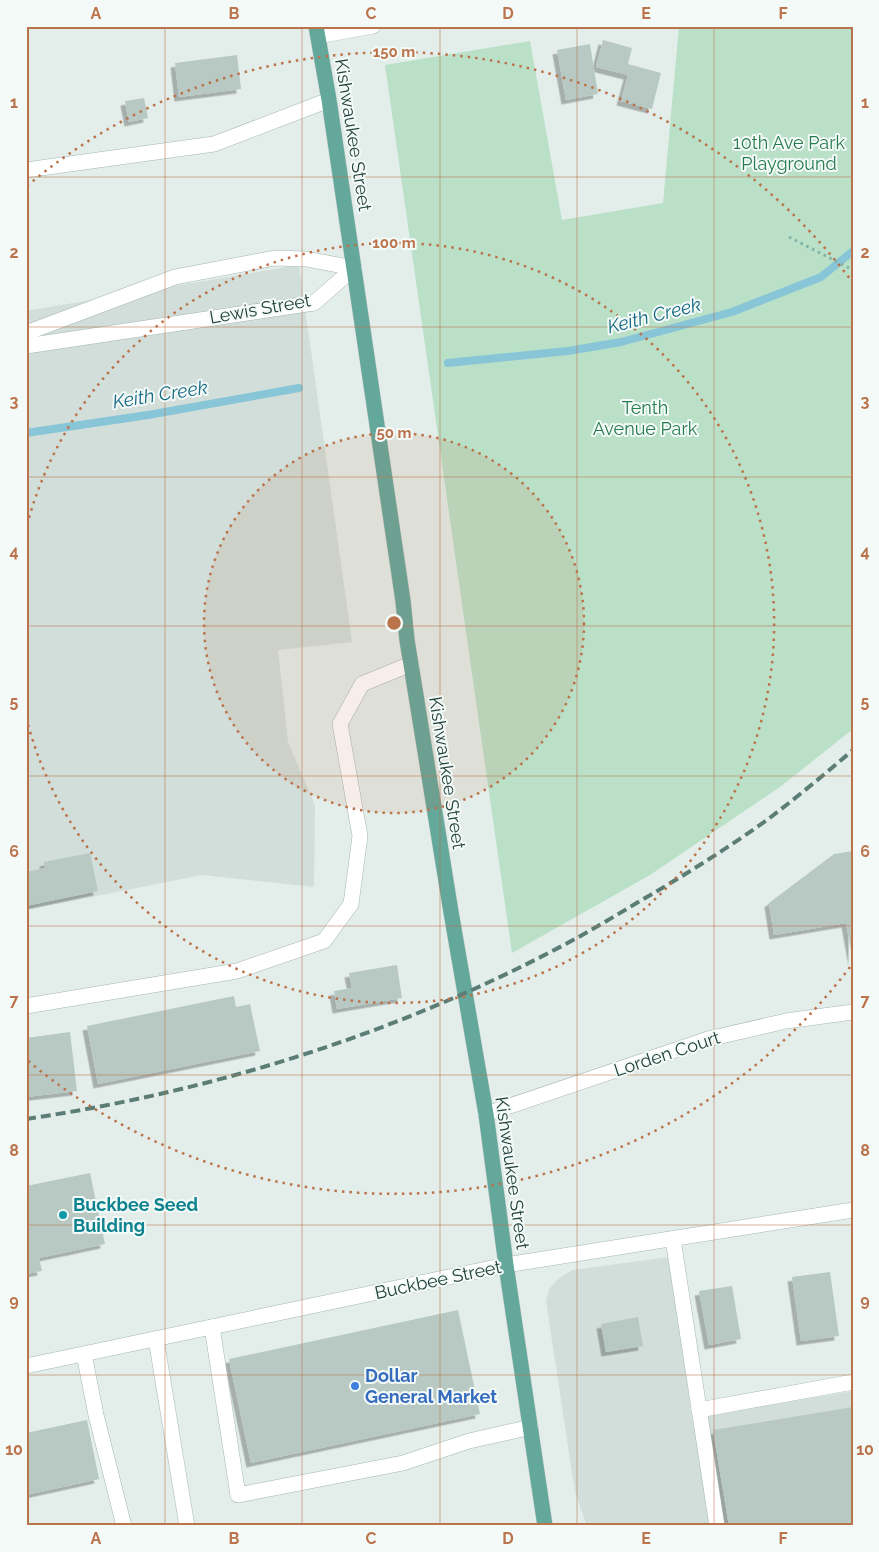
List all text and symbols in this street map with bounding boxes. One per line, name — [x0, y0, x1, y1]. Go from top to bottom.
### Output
text: A — [91, 4, 102, 23]
text: B — [229, 4, 240, 23]
text: C — [366, 4, 377, 23]
text: D — [502, 4, 514, 23]
text: E — [641, 4, 651, 23]
text: F — [778, 4, 788, 23]
text: 150 m — [373, 43, 415, 61]
street label: Kishwaukee Street — [331, 57, 376, 213]
text: 1 — [10, 93, 18, 112]
text: 1 — [861, 93, 869, 112]
park label: 10th Ave Park Playground — [733, 132, 845, 174]
text: 100 m — [372, 234, 416, 252]
text: 2 — [9, 243, 19, 262]
text: 2 — [860, 243, 870, 262]
street label: Lewis Street — [208, 289, 312, 328]
water label: Keith Creek — [605, 293, 703, 337]
water label: Keith Creek — [111, 376, 209, 412]
text: 3 — [10, 392, 19, 411]
text: 3 — [861, 392, 870, 411]
park label: Tenth Avenue Park — [593, 397, 698, 439]
text: 50 m — [376, 424, 412, 442]
text: 4 — [9, 542, 19, 561]
text: 4 — [860, 542, 870, 561]
centre of rings — [385, 614, 403, 632]
text: 5 — [10, 692, 19, 711]
text: 5 — [861, 692, 870, 711]
street label: Kishwaukee Street — [425, 695, 470, 851]
text: 6 — [9, 842, 19, 861]
text: 6 — [860, 842, 870, 861]
text: 7 — [10, 991, 19, 1010]
text: 7 — [861, 991, 870, 1010]
street label: Lorden Court — [611, 1027, 722, 1081]
street label: Kishwaukee Street — [491, 1095, 534, 1251]
text: 8 — [9, 1141, 19, 1160]
text: 8 — [860, 1141, 870, 1160]
place label: Buckbee Seed Building — [73, 1194, 198, 1236]
marker: Buckbee Seed Building — [57, 1209, 69, 1221]
street label: Buckbee Street — [373, 1256, 503, 1303]
text: 9 — [9, 1291, 19, 1310]
text: 9 — [860, 1291, 870, 1310]
place label: Dollar General Market — [365, 1365, 497, 1407]
marker: Dollar General Market — [349, 1380, 361, 1392]
text: 10 — [5, 1440, 23, 1459]
text: 10 — [856, 1440, 874, 1459]
text: A — [91, 1529, 102, 1548]
text: B — [229, 1529, 240, 1548]
text: C — [366, 1529, 377, 1548]
text: D — [502, 1529, 514, 1548]
text: E — [641, 1529, 651, 1548]
text: F — [778, 1529, 788, 1548]

